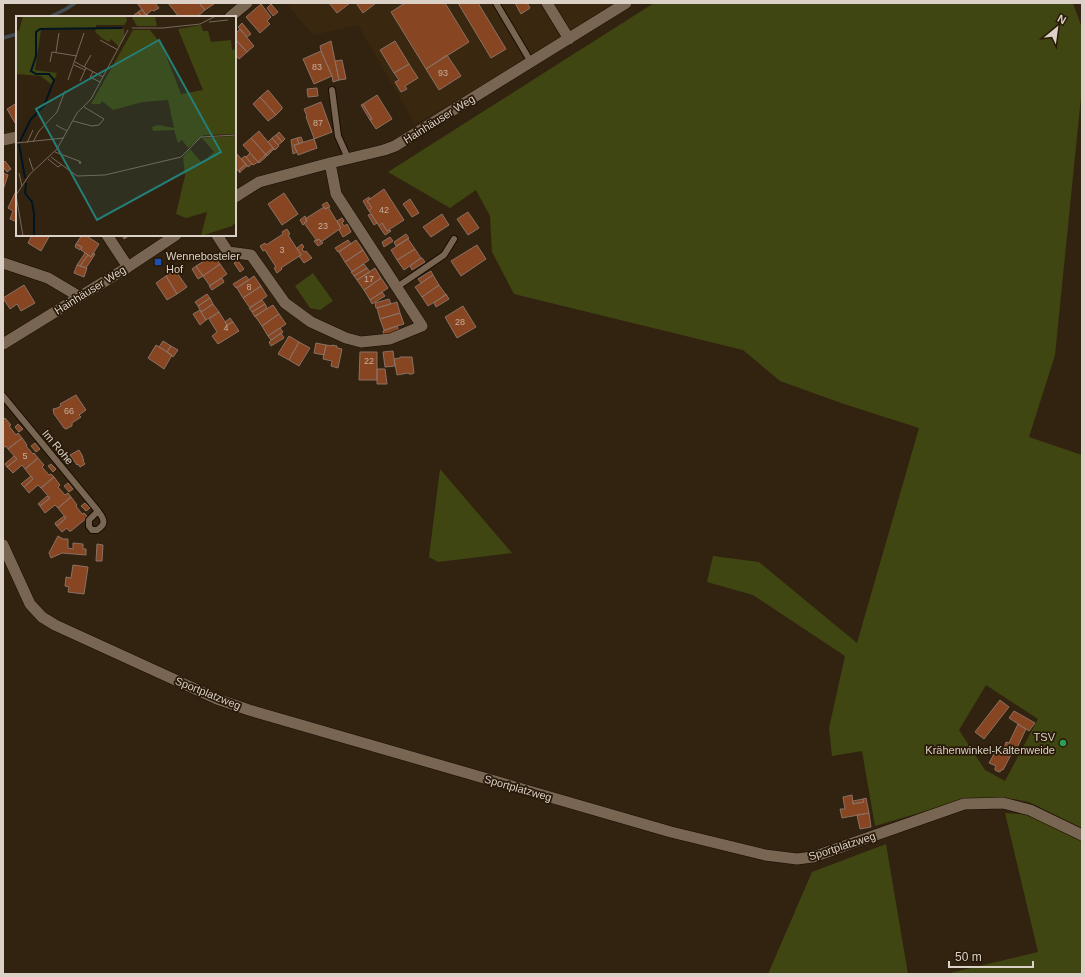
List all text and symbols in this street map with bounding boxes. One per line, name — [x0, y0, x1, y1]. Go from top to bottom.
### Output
north arrow — [1037, 8, 1077, 48]
text: N — [1055, 12, 1068, 26]
inset map — [16, 16, 236, 236]
house number: 83 — [312, 62, 322, 72]
house number: 93 — [438, 68, 448, 78]
street label: Hainhäuser Weg — [401, 92, 477, 146]
house number: 87 — [313, 118, 323, 128]
house number: 42 — [379, 205, 389, 215]
house number: 23 — [318, 221, 328, 231]
house number: 3 — [279, 245, 285, 255]
place label: Wennebosteler Hof — [166, 250, 240, 275]
marker: Wennebosteler Hof — [153, 257, 163, 267]
street label: Hainhäuser Weg — [52, 263, 128, 317]
house number: 17 — [364, 274, 374, 284]
house number: 8 — [246, 282, 252, 292]
house number: 28 — [455, 317, 465, 327]
house number: 4 — [223, 323, 229, 333]
house number: 22 — [364, 356, 374, 366]
house number: 66 — [64, 406, 74, 416]
street label: Im Rohe — [40, 427, 76, 467]
house number: 5 — [22, 451, 28, 461]
street label: Sportplatzweg — [173, 674, 243, 712]
place label: TSV Krähenwinkel-Kaltenweide — [925, 731, 1056, 756]
marker: TSV Krähenwinkel-Kaltenweide — [1058, 738, 1068, 748]
street label: Sportplatzweg — [483, 773, 553, 803]
street label: Sportplatzweg — [807, 830, 877, 862]
scale bar — [949, 943, 1033, 969]
text: 50 m — [955, 950, 982, 964]

